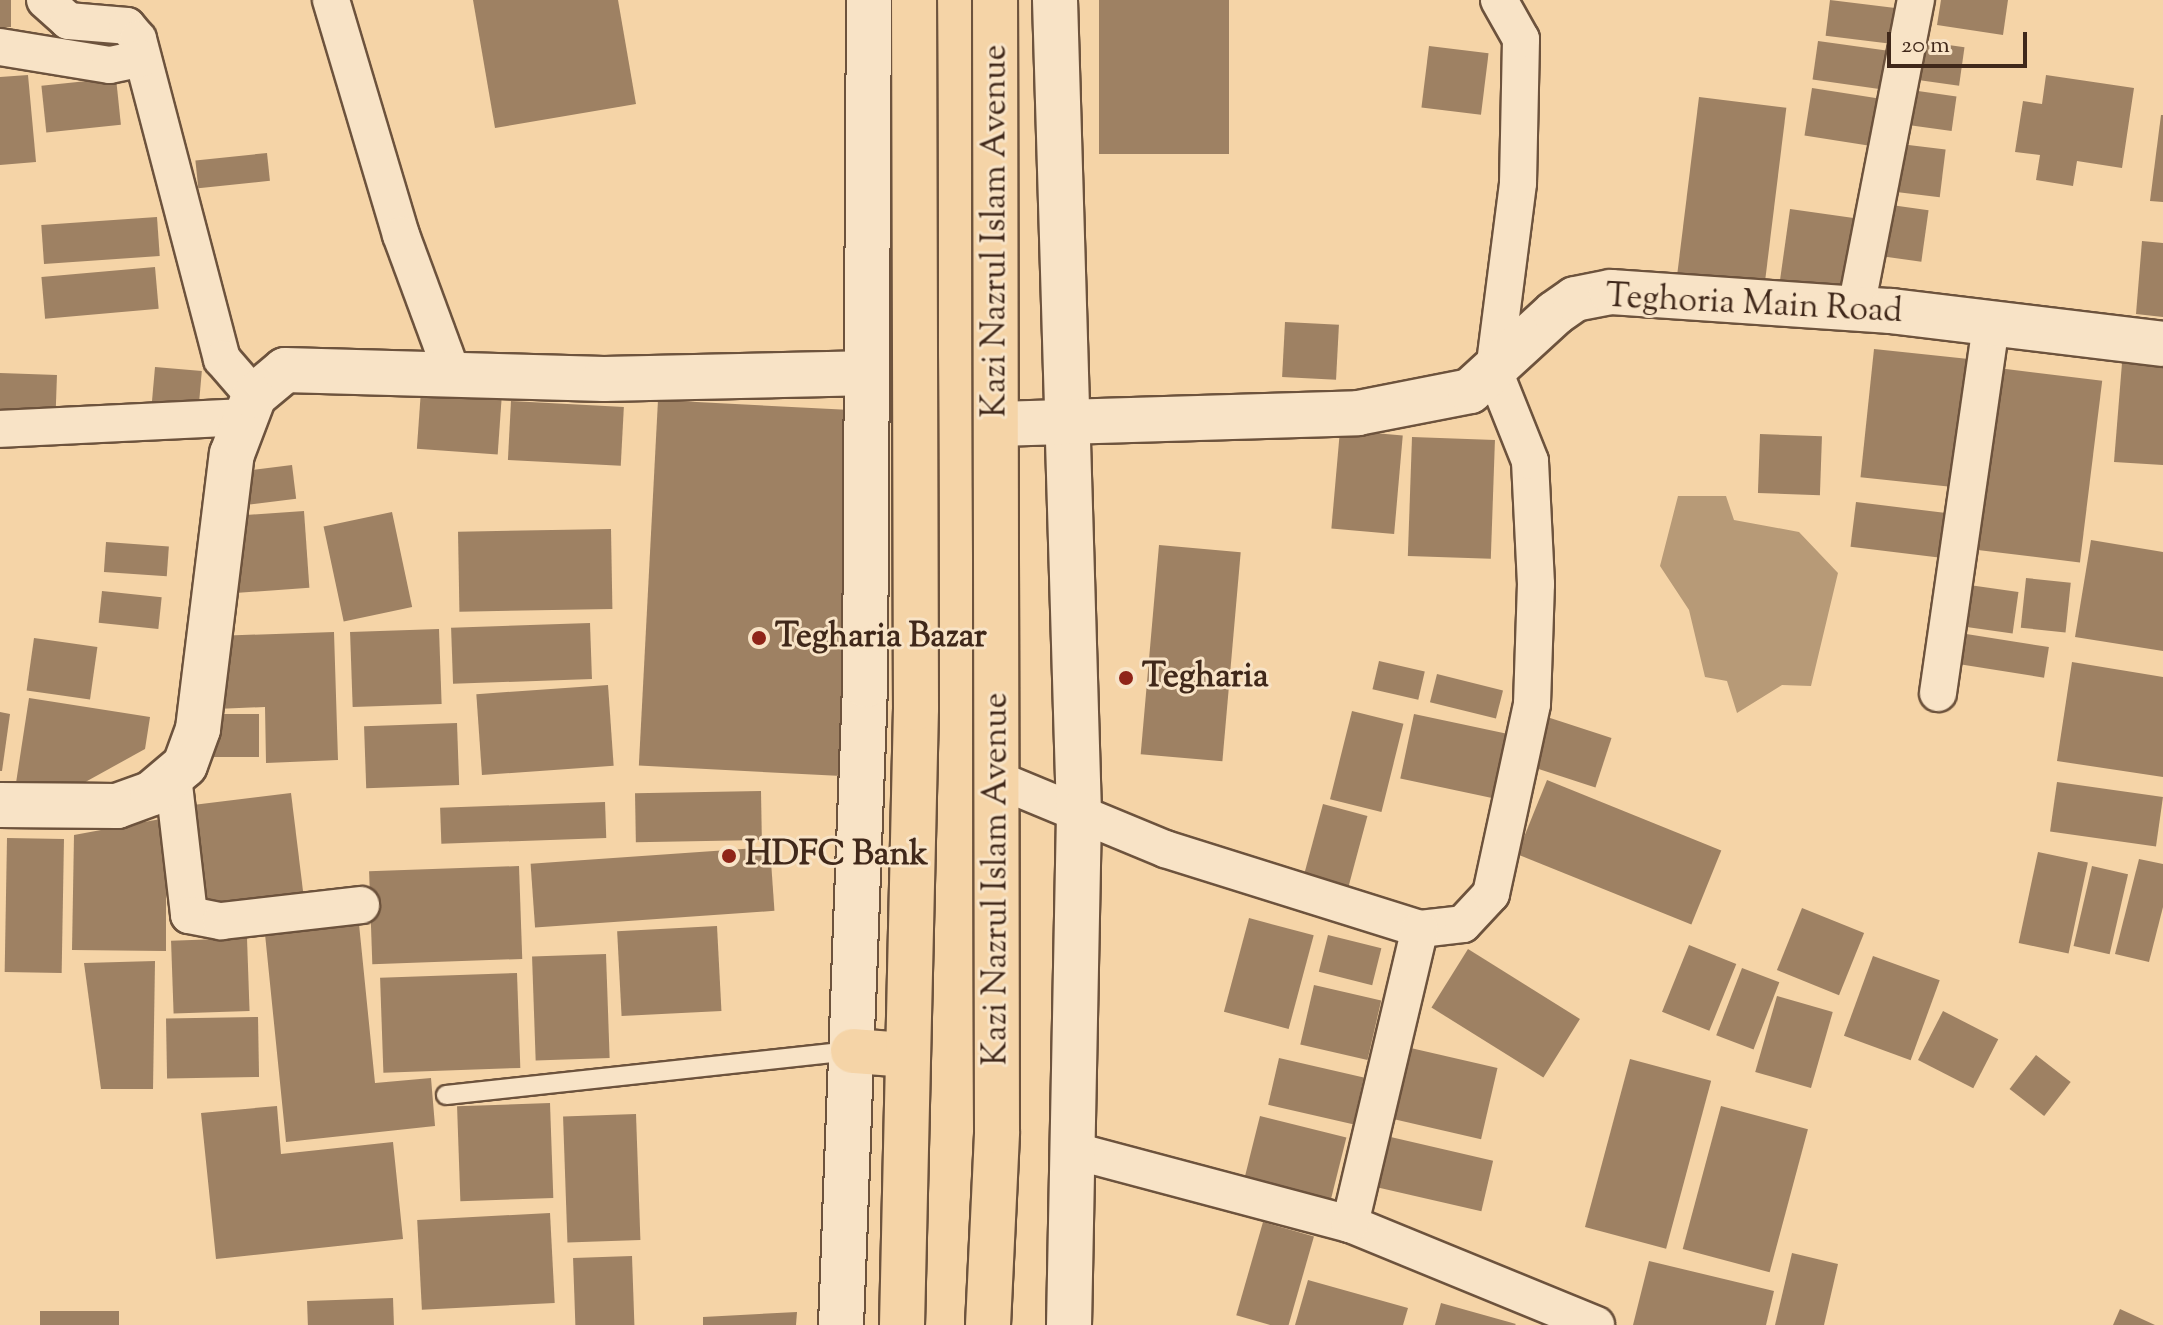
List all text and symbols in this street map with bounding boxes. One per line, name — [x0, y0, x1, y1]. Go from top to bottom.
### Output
scale bar — [1891, 16, 2031, 66]
text: 20 m — [1901, 29, 1950, 63]
street label: Kazi Nazrul Islam Avenue — [976, 44, 1016, 418]
street label: Teghoria Main Road — [1605, 277, 1903, 333]
place label: Tegharia Bazar — [775, 618, 987, 658]
marker: Tegharia Bazar — [750, 629, 768, 647]
place label: Tegharia — [1142, 658, 1269, 698]
marker: Tegharia — [1117, 669, 1135, 687]
street label: Kazi Nazrul Islam Avenue — [977, 692, 1017, 1066]
place label: HDFC Bank — [745, 836, 928, 876]
marker: HDFC Bank — [720, 847, 738, 865]

